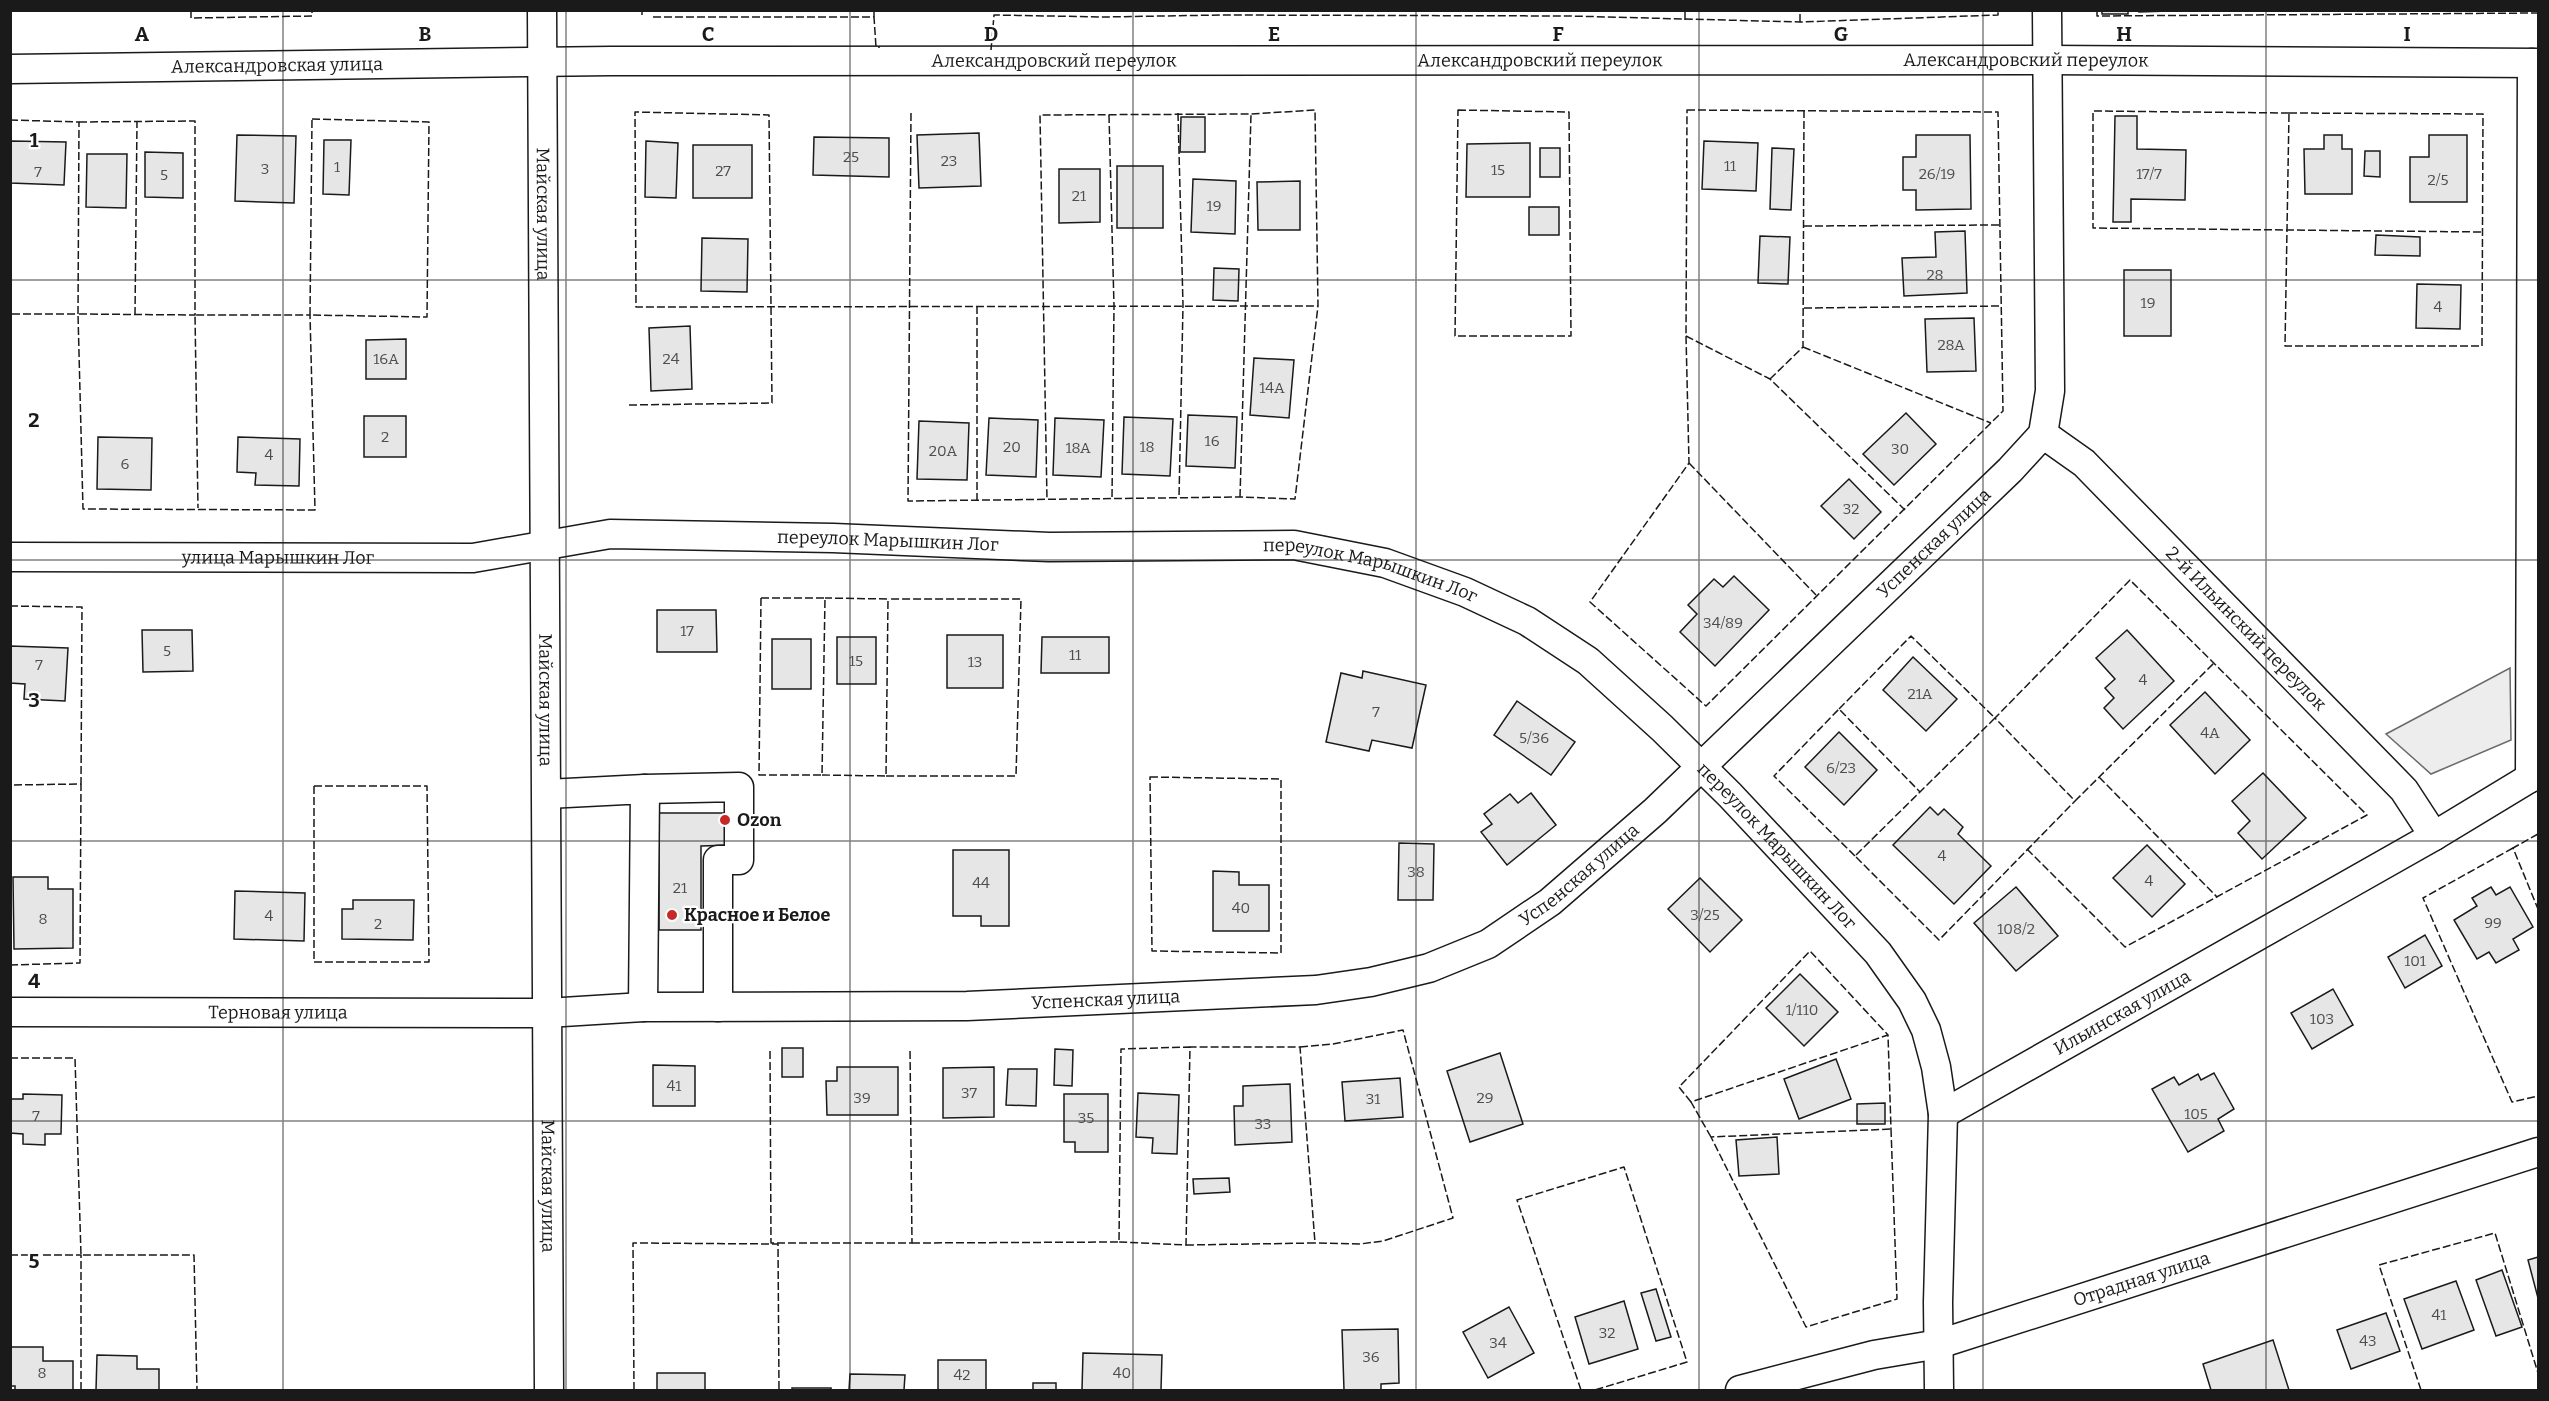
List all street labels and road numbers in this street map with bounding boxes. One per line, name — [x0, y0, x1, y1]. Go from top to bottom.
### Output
street label: Александровский переулок — [1417, 49, 1663, 71]
street label: Александровский переулок — [1903, 49, 2149, 72]
street label: Александровский переулок — [931, 50, 1177, 72]
street label: Александровская улица — [171, 53, 383, 78]
street label: Майская улица — [532, 147, 554, 281]
street label: Успенская улица — [1872, 483, 1995, 603]
street label: переулок Марышкин Лог — [777, 526, 999, 556]
street label: переулок Марышкин Лог — [1263, 534, 1481, 607]
street label: 2-й Ильинский переулок — [2161, 542, 2331, 715]
street label: улица Марышкин Лог — [181, 546, 375, 569]
street label: Майская улица — [534, 633, 557, 767]
street label: переулок Марышкин Лог — [1693, 758, 1861, 934]
street label: Успенская улица — [1515, 819, 1644, 931]
street label: Ильинская улица — [2050, 965, 2195, 1060]
street label: Успенская улица — [1031, 985, 1181, 1014]
street label: Терновая улица — [208, 1001, 348, 1024]
street label: Майская улица — [537, 1119, 559, 1253]
street label: Отрадная улица — [2070, 1247, 2213, 1311]

